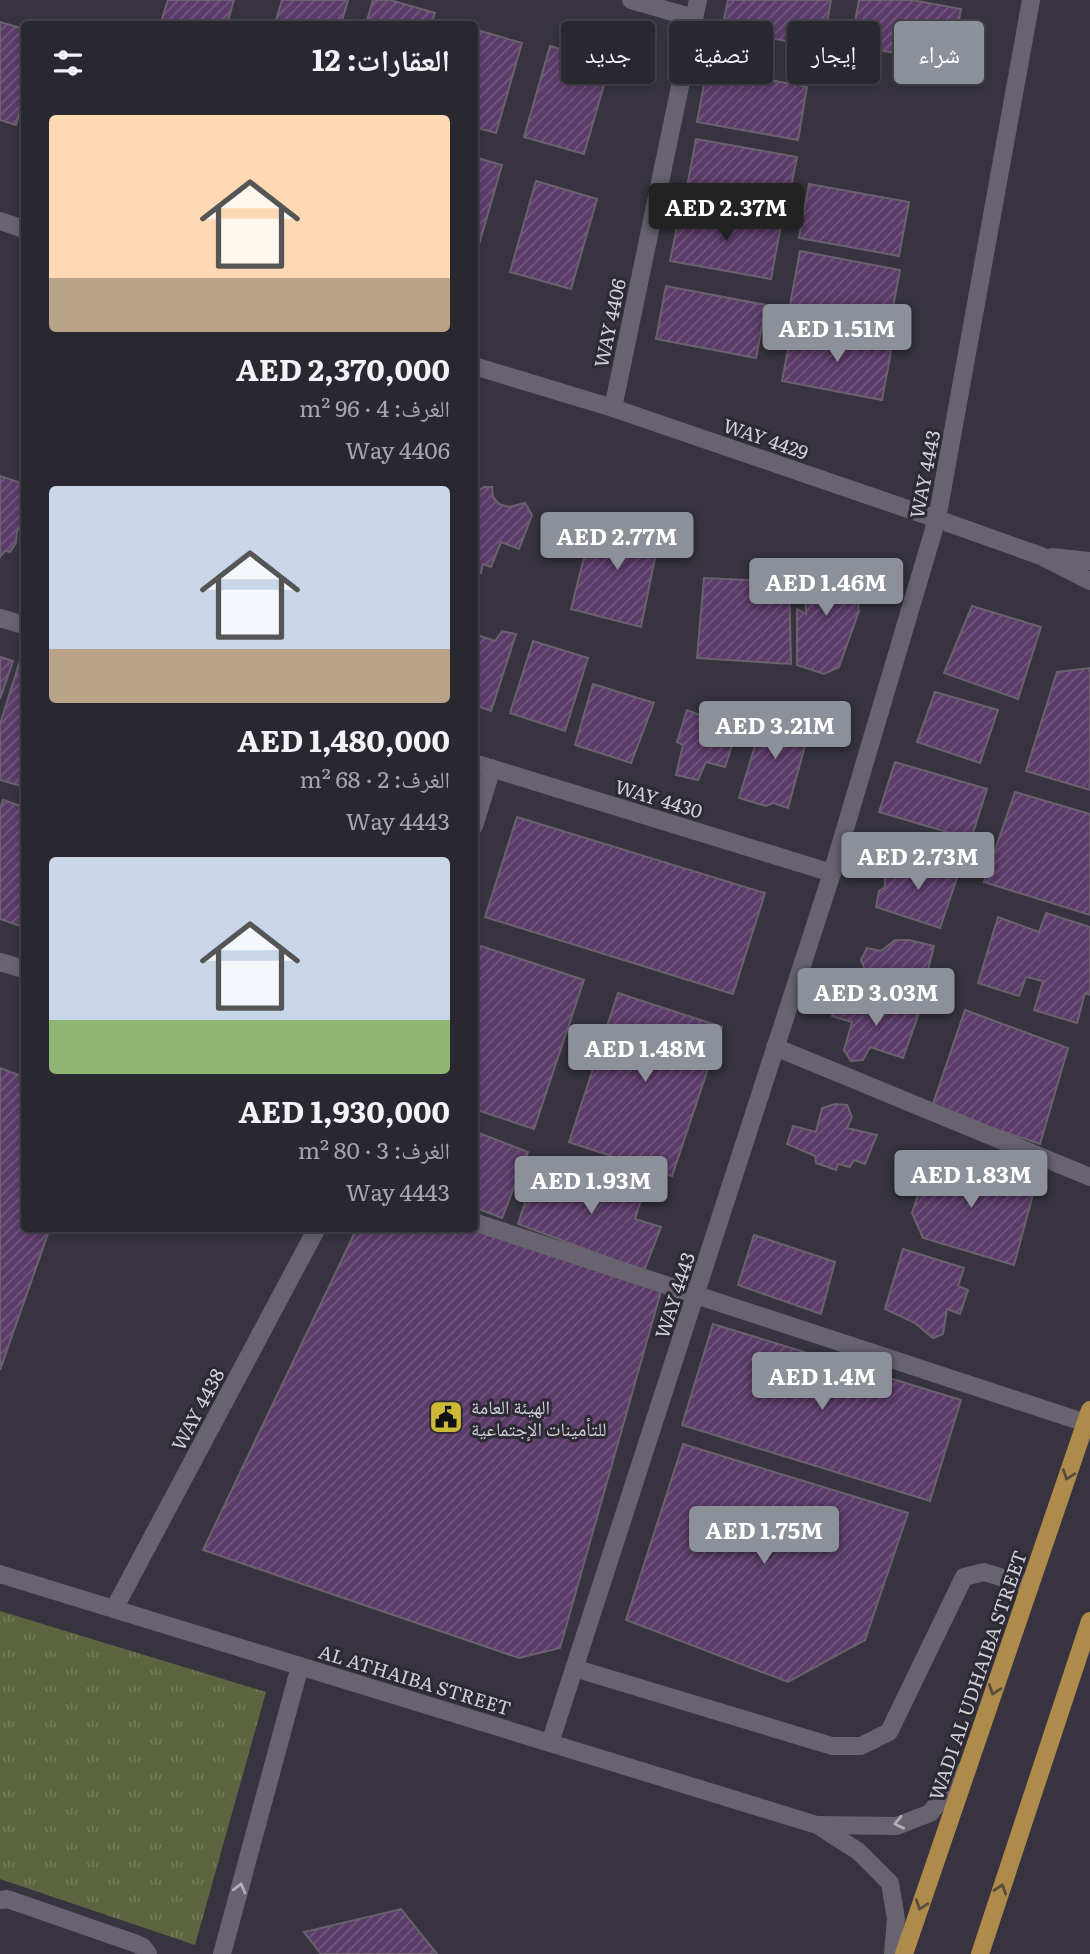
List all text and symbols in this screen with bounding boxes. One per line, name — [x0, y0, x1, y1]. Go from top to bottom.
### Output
chip: جديد — [561, 21, 655, 84]
chip: تصفية — [669, 21, 773, 84]
chip: إيجار — [787, 21, 880, 84]
chip: شراء — [894, 21, 984, 84]
text: العقارات: 12 — [312, 36, 450, 80]
icon: filters — [49, 44, 87, 82]
icon: home — [187, 161, 313, 287]
pin: AED 2.37M — [646, 184, 806, 243]
text: AED 2.37M — [665, 189, 787, 223]
street label: WAY 4406 — [586, 276, 632, 370]
pin: AED 1.51M — [757, 304, 917, 364]
text: AED 1.51M — [778, 310, 896, 344]
text: AED 2,370,000 — [236, 346, 450, 390]
text: الغرف: 4 · 96 m² — [299, 390, 450, 424]
street label: WAY 4429 — [720, 410, 812, 466]
street label: WAY 4443 — [902, 427, 946, 521]
text: Way 4406 — [345, 432, 450, 466]
pin: AED 2.77M — [537, 512, 697, 572]
text: AED 2.77M — [556, 518, 678, 552]
icon: home — [187, 532, 313, 658]
pin: AED 1.46M — [746, 558, 906, 618]
text: AED 1.46M — [765, 564, 887, 598]
pin: AED 3.21M — [695, 702, 855, 761]
text: AED 3.21M — [715, 707, 835, 741]
text: AED 1,480,000 — [237, 717, 450, 761]
text: الغرف: 2 · 68 m² — [299, 761, 450, 795]
street label: WAY 4430 — [612, 771, 706, 825]
text: Way 4443 — [346, 803, 450, 837]
pin: AED 2.73M — [838, 832, 998, 892]
text: AED 2.73M — [857, 838, 979, 872]
icon: home — [187, 903, 313, 1029]
pin: AED 3.03M — [796, 968, 956, 1028]
text: AED 3.03M — [814, 974, 938, 1008]
pin: AED 1.48M — [565, 1024, 725, 1084]
text: AED 1.48M — [584, 1030, 706, 1064]
text: AED 1,930,000 — [238, 1088, 450, 1132]
text: الغرف: 3 · 80 m² — [298, 1132, 450, 1166]
pin: AED 1.83M — [891, 1150, 1051, 1210]
pin: AED 1.93M — [511, 1156, 671, 1216]
text: AED 1.83M — [910, 1156, 1032, 1190]
text: AED 1.93M — [531, 1162, 651, 1196]
text: Way 4443 — [346, 1174, 450, 1208]
street label: WAY 4443 — [647, 1248, 701, 1342]
pin: AED 1.4M — [750, 1352, 894, 1412]
text: AED 1.4M — [768, 1358, 876, 1392]
street label: WAY 4438 — [164, 1363, 230, 1455]
place label: الهيئة العامة للتأمينات الإجتماعية — [471, 1392, 607, 1442]
public building icon: الهيئة العامة للتأمينات الإجتماعية — [427, 1398, 465, 1436]
one-way arrow — [1062, 1468, 1076, 1480]
pin: AED 1.75M — [684, 1506, 844, 1566]
text: AED 1.75M — [705, 1512, 823, 1546]
street label: WADI AL UDHAIBA STREET — [921, 1546, 1033, 1804]
street label: AL ATHAIBA STREET — [315, 1636, 515, 1722]
one-way arrow — [988, 1683, 1002, 1695]
one-way arrow — [894, 1815, 906, 1830]
one-way arrow — [232, 1882, 246, 1894]
one-way arrow — [993, 1884, 1007, 1896]
one-way arrow — [915, 1899, 929, 1911]

